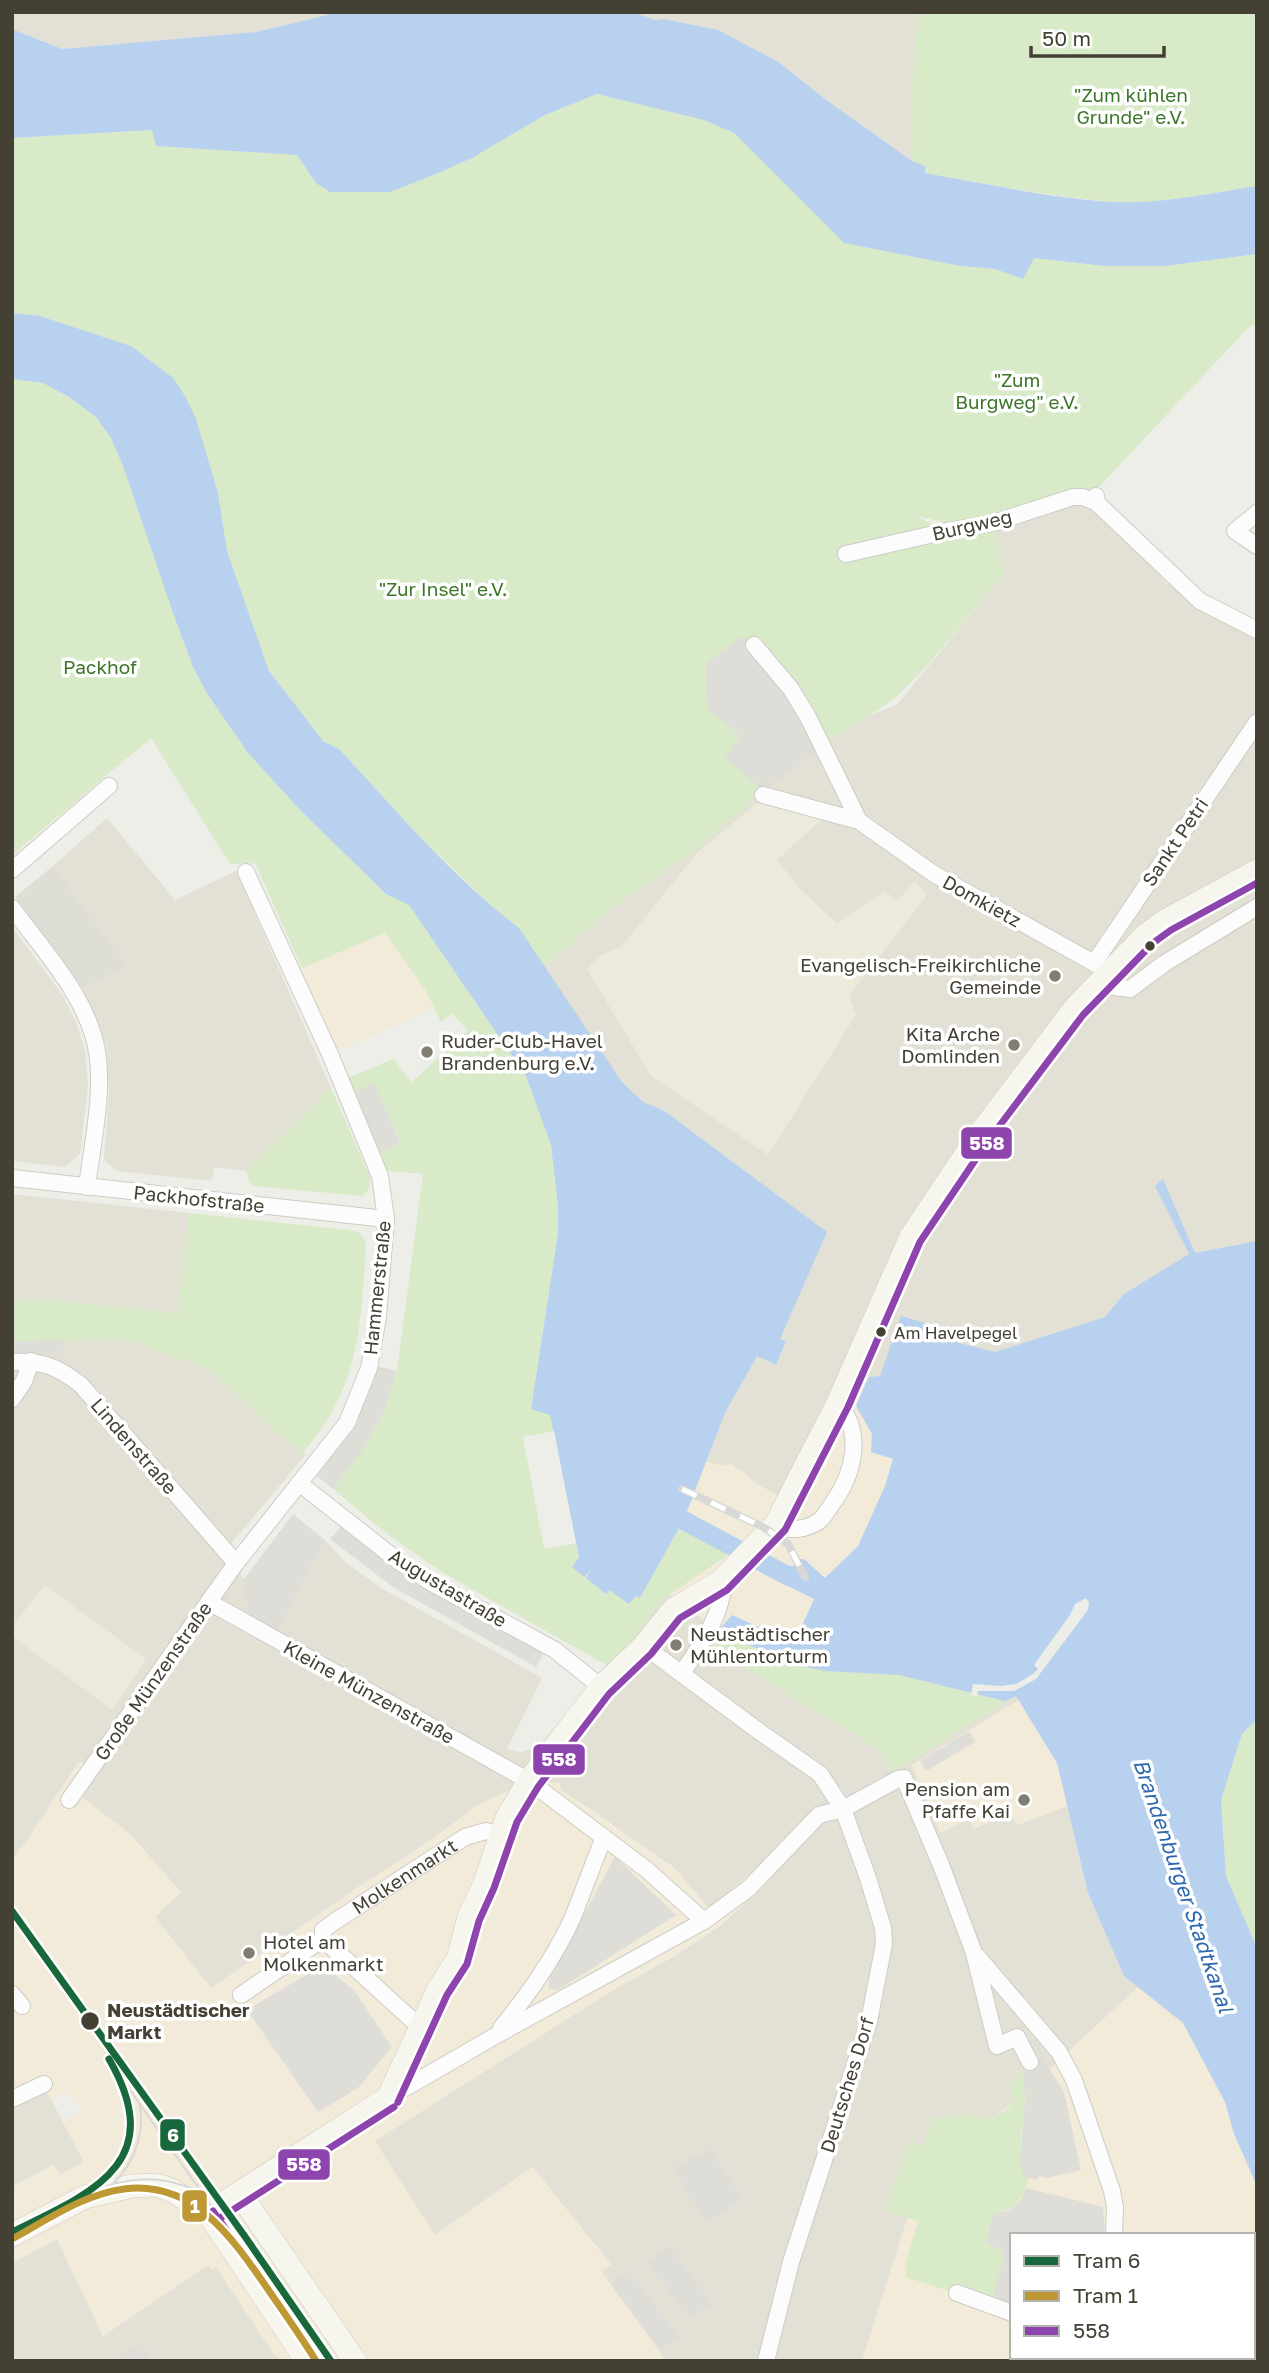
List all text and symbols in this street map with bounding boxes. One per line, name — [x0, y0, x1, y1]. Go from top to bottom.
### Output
scale bar — [1031, 14, 1164, 58]
text: 50 m — [1042, 25, 1091, 51]
park label: "Zum kühlen Grunde" e.V. — [1074, 83, 1188, 128]
park label: "Zum Burgweg" e.V. — [955, 368, 1079, 413]
street label: Burgweg — [930, 504, 1014, 545]
park label: "Zur Insel" e.V. — [379, 577, 507, 600]
park label: Packhof — [63, 655, 137, 678]
street label: Sankt Petri — [1137, 793, 1212, 890]
street label: Domkietz — [939, 870, 1025, 931]
unlabelled marker — [1143, 939, 1157, 953]
place label: Evangelisch-Freikirchliche Gemeinde — [800, 953, 1041, 998]
marker: Evangelisch-Freikirchliche Gemeinde — [1047, 968, 1063, 984]
place label: Kita Arche Domlinden — [901, 1022, 1000, 1067]
place label: Ruder-Club-Havel Brandenburg e.V. — [441, 1029, 603, 1074]
marker: Kita Arche Domlinden — [1006, 1037, 1022, 1053]
marker: Ruder-Club-Havel Brandenburg e.V. — [419, 1044, 435, 1060]
line badge: 558 — [960, 1126, 1013, 1160]
text: 558 — [969, 1131, 1005, 1154]
street label: Packhofstraße — [132, 1180, 266, 1217]
street label: Hammerstraße — [358, 1220, 395, 1356]
place label: Am Havelpegel — [894, 1322, 1017, 1343]
marker: Am Havelpegel — [874, 1325, 888, 1339]
street label: Lindenstraße — [86, 1393, 182, 1498]
street label: Augustastraße — [385, 1543, 511, 1632]
street label: Große Münzenstraße — [89, 1597, 216, 1764]
place label: Neustädtischer Mühlentorturm — [690, 1622, 831, 1667]
street label: Kleine Münzenstraße — [280, 1635, 459, 1748]
marker: Neustädtischer Mühlentorturm — [668, 1637, 684, 1653]
line badge: 558 — [532, 1743, 586, 1776]
text: 558 — [541, 1747, 577, 1770]
water label: Brandenburger Stadtkanal — [1128, 1755, 1240, 2017]
place label: Pension am Pfaffe Kai — [904, 1777, 1010, 1822]
marker: Pension am Pfaffe Kai — [1016, 1792, 1032, 1808]
street label: Molkenmarkt — [347, 1833, 461, 1918]
place label: Hotel am Molkenmarkt — [263, 1930, 384, 1975]
marker: Hotel am Molkenmarkt — [241, 1945, 257, 1961]
place label: Neustädtischer Markt — [107, 1998, 250, 2043]
marker: Neustädtischer Markt — [79, 2010, 101, 2032]
street label: Deutsches Dorf — [815, 2014, 878, 2156]
line badge: 6 — [159, 2118, 186, 2152]
text: 6 — [167, 2123, 179, 2146]
line badge: 558 — [277, 2148, 331, 2181]
text: 558 — [286, 2152, 322, 2175]
line badge: 1 — [181, 2189, 208, 2223]
text: 1 — [190, 2194, 200, 2217]
legend — [1010, 2233, 1255, 2359]
text: Tram 6 — [1073, 2247, 1141, 2273]
text: Tram 1 — [1073, 2282, 1138, 2308]
text: 558 — [1073, 2317, 1110, 2343]

